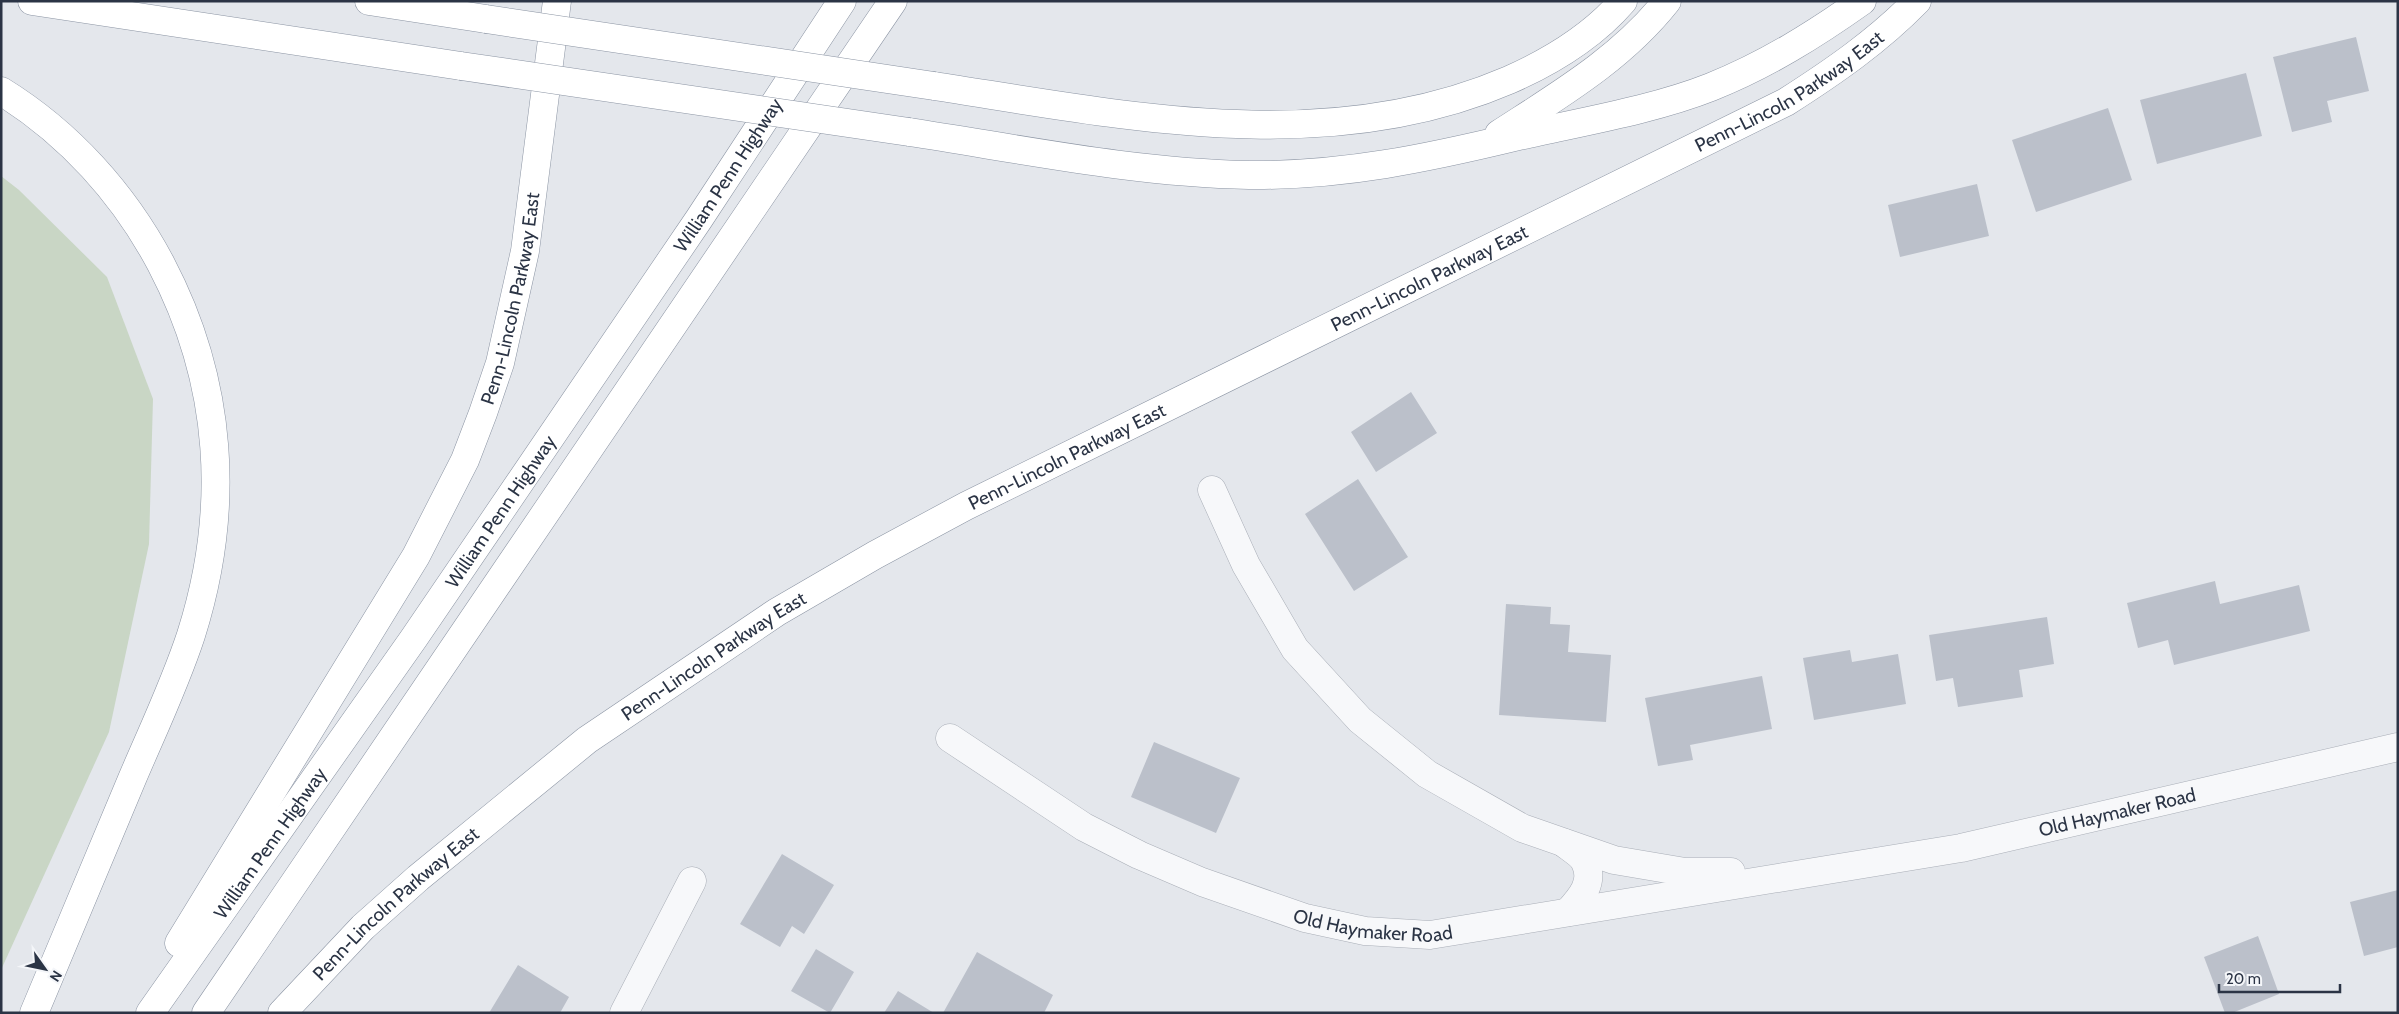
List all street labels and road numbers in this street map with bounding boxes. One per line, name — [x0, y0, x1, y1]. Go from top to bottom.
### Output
street label: Penn-Lincoln Parkway East — [1691, 26, 1889, 157]
street label: William Penn Highway — [669, 93, 787, 257]
street label: Penn-Lincoln Parkway East — [476, 191, 544, 408]
street label: Penn-Lincoln Parkway East — [1327, 220, 1532, 337]
street label: Penn-Lincoln Parkway East — [965, 398, 1170, 515]
street label: William Penn Highway — [441, 430, 561, 592]
street label: Penn-Lincoln Parkway East — [617, 586, 811, 726]
street label: William Penn Highway — [209, 763, 332, 923]
street label: Old Haymaker Road — [2036, 783, 2198, 842]
street label: Penn-Lincoln Parkway East — [308, 822, 484, 985]
street label: Old Haymaker Road — [1290, 904, 1454, 947]

